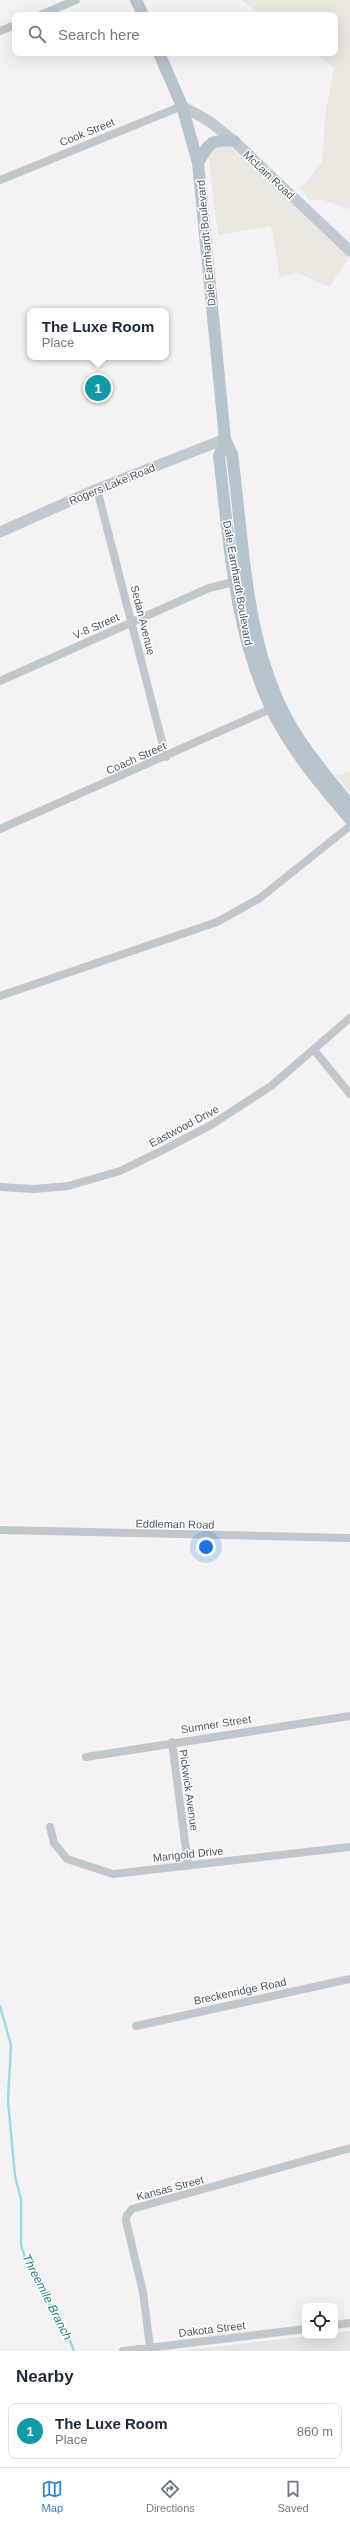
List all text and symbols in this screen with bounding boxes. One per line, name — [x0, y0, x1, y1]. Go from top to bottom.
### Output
search box — [12, 12, 338, 56]
icon: search — [26, 23, 48, 45]
text: Search here — [58, 26, 140, 43]
street label: Cook Street — [58, 116, 116, 148]
street label: McLain Road — [241, 149, 297, 201]
street label: Dale Earnhardt Boulevard — [195, 179, 217, 307]
popup — [27, 308, 169, 360]
text: The Luxe Room — [42, 318, 154, 335]
text: Place — [42, 335, 74, 350]
pin: 1 — [85, 373, 111, 403]
street label: Rogers Lake Road — [67, 461, 157, 507]
street label: Dale Earnhardt Boulevard — [221, 520, 255, 646]
street label: Sedan Avenue — [129, 584, 157, 656]
street label: V-8 Street — [71, 611, 121, 641]
street label: Coach Street — [104, 739, 168, 777]
street label: Eastwood Drive — [147, 1103, 221, 1149]
street label: Eddleman Road — [135, 1517, 215, 1531]
your location — [196, 1537, 216, 1557]
street label: Sumner Street — [180, 1713, 252, 1735]
street label: Pickwick Avenue — [177, 1749, 201, 1831]
street label: Marigold Drive — [152, 1844, 224, 1864]
street label: Breckenridge Road — [193, 1975, 287, 2007]
street label: Kansas Street — [135, 2173, 205, 2203]
water label: Threemile Branch — [19, 2252, 75, 2343]
map controls — [302, 2303, 338, 2339]
button: locate — [302, 2303, 338, 2339]
street label: Dakota Street — [178, 2319, 246, 2339]
text: Nearby — [16, 2367, 74, 2386]
text: The Luxe Room — [55, 2415, 168, 2432]
text: 1 — [26, 2424, 34, 2439]
text: 860 m — [297, 2424, 333, 2439]
text: Place — [55, 2432, 88, 2447]
tab: Map — [41, 2478, 63, 2514]
tab: Directions — [146, 2478, 195, 2514]
tab: Saved — [277, 2478, 309, 2514]

